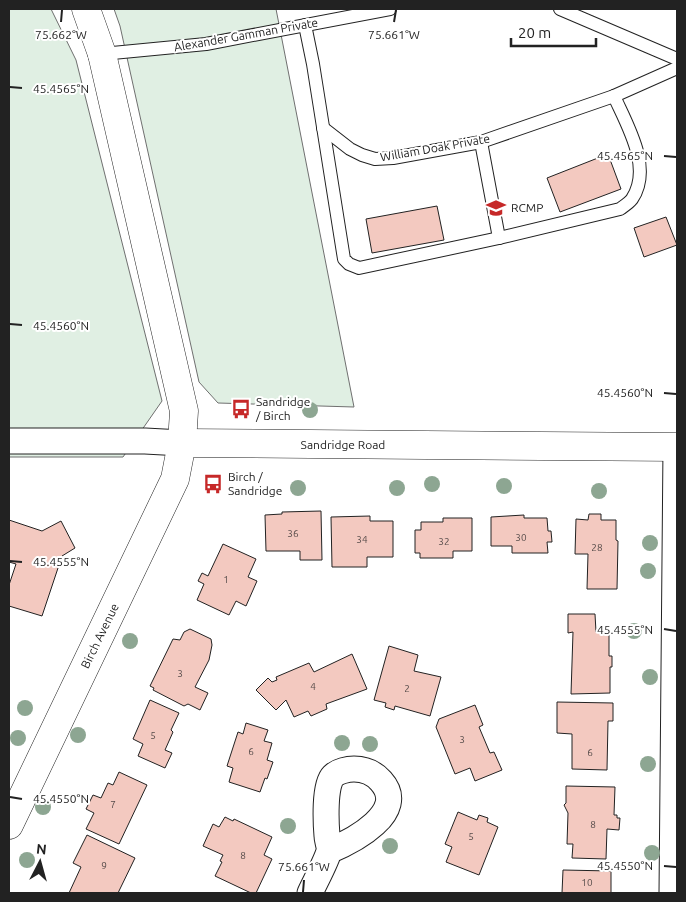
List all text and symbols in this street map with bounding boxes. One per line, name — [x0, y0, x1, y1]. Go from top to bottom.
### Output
street label: Alexander Gamman Private — [173, 15, 319, 54]
scale bar — [511, 15, 596, 47]
text: 20 m — [518, 24, 551, 41]
text: 75.662°W — [35, 28, 87, 41]
text: 75.661°W — [368, 28, 420, 41]
text: 45.4565°N — [33, 82, 89, 95]
street label: William Doak Private — [379, 131, 491, 164]
text: 45.4565°N — [597, 149, 653, 162]
school or university icon: RCMP — [485, 197, 507, 219]
place label: RCMP — [511, 201, 543, 214]
text: 45.4560°N — [33, 319, 89, 332]
text: 45.4560°N — [597, 386, 653, 399]
place label: Sandridge / Birch — [255, 395, 310, 422]
bus stop icon: Sandridge / Birch — [230, 398, 252, 420]
street label: Sandridge Road — [301, 438, 385, 451]
place label: Birch / Sandridge — [228, 470, 282, 497]
bus stop icon: Birch / Sandridge — [202, 473, 224, 495]
house number: 36 — [287, 528, 299, 539]
house number: 30 — [515, 532, 527, 543]
house number: 34 — [356, 534, 368, 545]
house number: 32 — [438, 536, 450, 547]
house number: 28 — [591, 542, 603, 553]
text: 45.4555°N — [33, 555, 89, 568]
house number: 1 — [223, 574, 229, 585]
street label: Birch Avenue — [78, 601, 121, 670]
text: 45.4555°N — [597, 623, 653, 636]
house number: 3 — [177, 668, 183, 679]
house number: 4 — [310, 681, 316, 692]
house number: 2 — [404, 683, 410, 694]
house number: 5 — [150, 730, 156, 741]
house number: 3 — [459, 734, 465, 745]
house number: 6 — [248, 746, 254, 757]
house number: 6 — [587, 747, 593, 758]
text: 45.4550°N — [33, 792, 89, 805]
house number: 7 — [110, 799, 116, 810]
house number: 8 — [590, 819, 596, 830]
house number: 5 — [468, 831, 474, 842]
north arrow — [15, 837, 65, 887]
text: N — [35, 841, 47, 858]
house number: 8 — [240, 850, 246, 861]
text: 45.4550°N — [597, 859, 653, 872]
house number: 9 — [101, 860, 107, 871]
text: 75.661°W — [278, 860, 330, 873]
house number: 10 — [581, 877, 593, 888]

